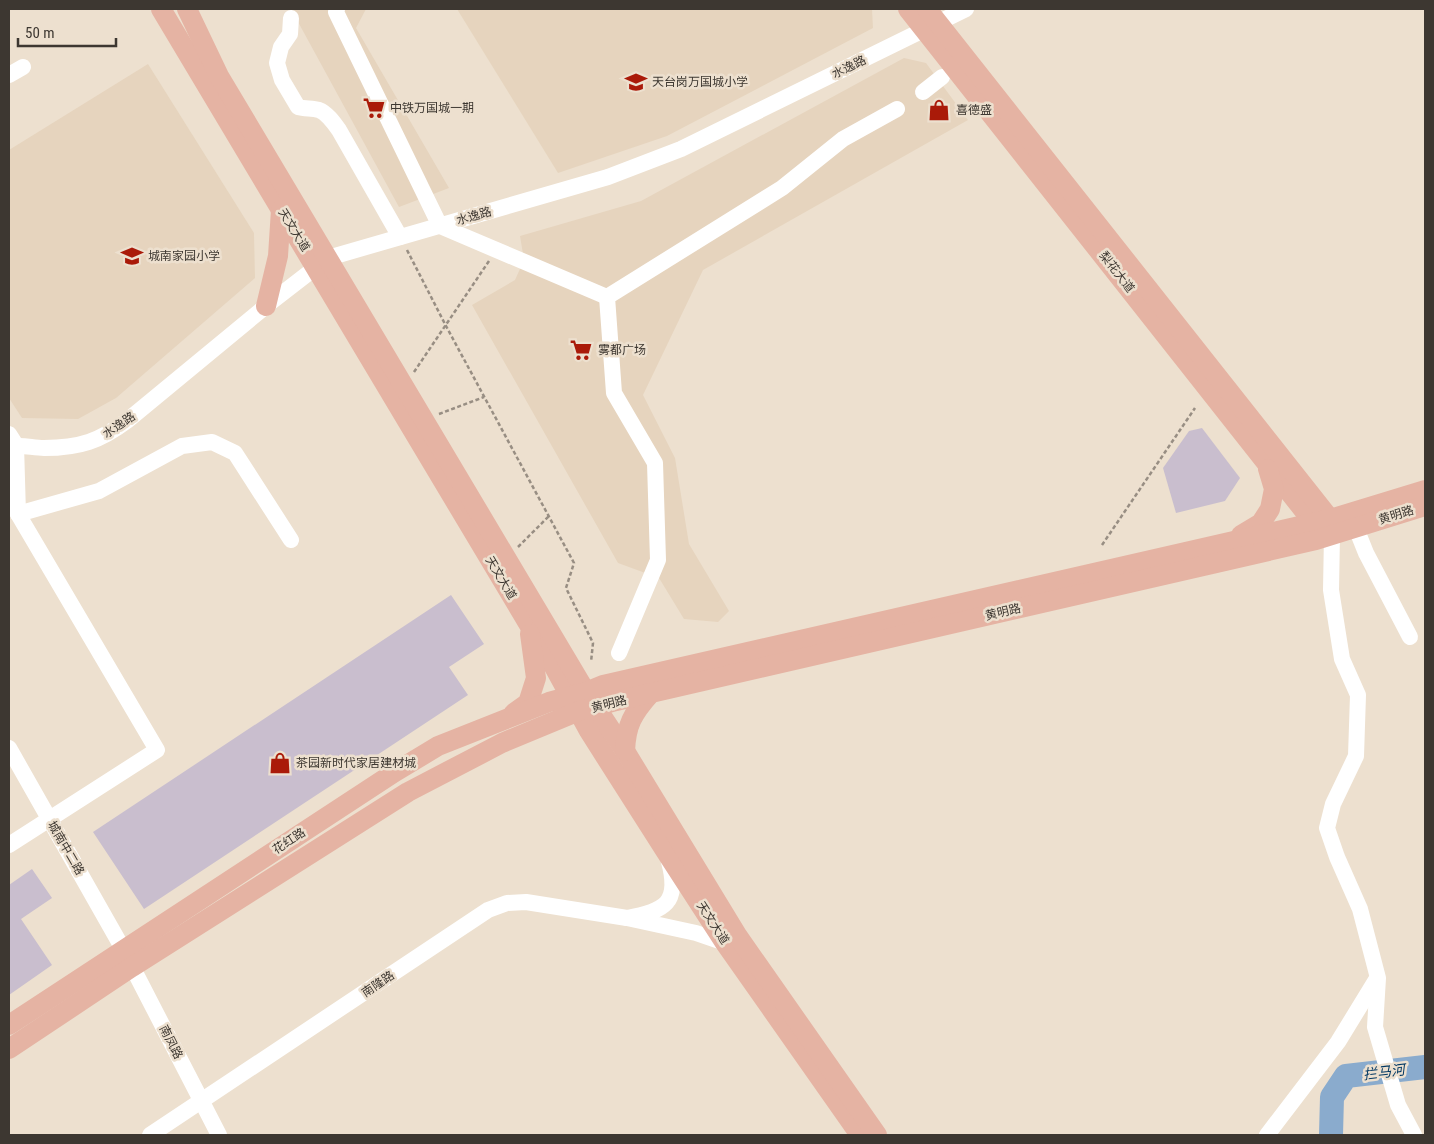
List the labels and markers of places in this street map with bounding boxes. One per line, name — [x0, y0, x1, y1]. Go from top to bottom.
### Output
school or university icon: 天台岗万国城小学 — [623, 69, 649, 95]
place label: 天台岗万国城小学 — [652, 75, 748, 89]
supermarket icon: 中铁万国城一期 — [361, 95, 387, 121]
shop icon: 喜德盛 — [926, 97, 952, 123]
place label: 中铁万国城一期 — [390, 101, 474, 115]
place label: 喜德盛 — [956, 103, 992, 117]
school or university icon: 城南家园小学 — [119, 243, 145, 269]
place label: 城南家园小学 — [148, 249, 220, 263]
supermarket icon: 雾都广场 — [568, 337, 594, 363]
place label: 雾都广场 — [598, 343, 646, 357]
shop icon: 茶园新时代家居建材城 — [267, 750, 293, 776]
place label: 茶园新时代家居建材城 — [296, 756, 416, 770]

